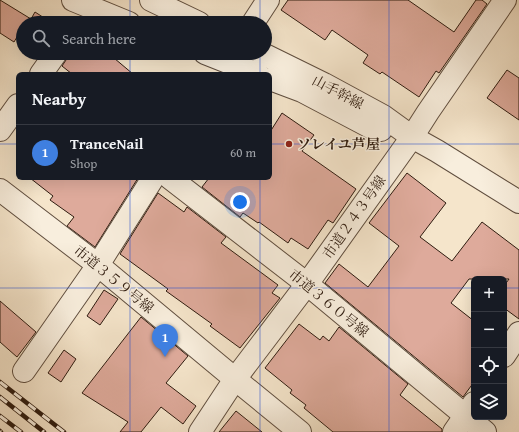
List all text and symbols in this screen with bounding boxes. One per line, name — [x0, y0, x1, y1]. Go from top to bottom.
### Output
search box — [16, 16, 272, 60]
icon: search — [30, 27, 52, 49]
text: Search here — [62, 28, 136, 49]
street label: 山手幹線 — [309, 70, 367, 114]
text: Nearby — [32, 86, 86, 111]
text: TranceNail — [70, 133, 143, 154]
place label: ソレイユ芦屋 — [297, 134, 380, 154]
marker: ソレイユ芦屋 — [284, 139, 294, 149]
text: 1 — [42, 143, 48, 162]
text: 60 m — [230, 143, 256, 162]
text: Shop — [70, 154, 97, 173]
street label: 市道２４３号線 — [318, 171, 390, 263]
your location — [230, 192, 250, 212]
street label: 市道３５９号線 — [70, 240, 158, 318]
street label: 市道３６０号線 — [285, 264, 373, 342]
map controls — [471, 276, 507, 420]
button: + — [471, 276, 507, 312]
button: − — [471, 312, 507, 348]
pin: 1 — [152, 324, 178, 357]
button: locate — [471, 348, 507, 384]
button: layers — [471, 384, 507, 420]

